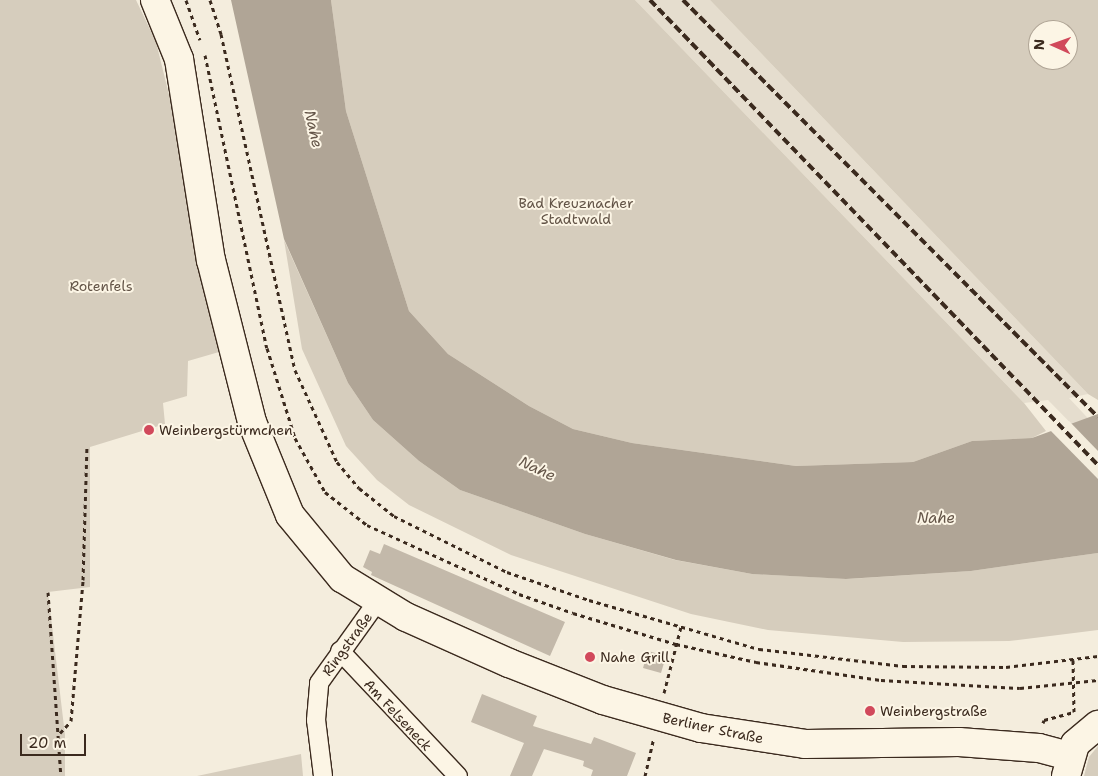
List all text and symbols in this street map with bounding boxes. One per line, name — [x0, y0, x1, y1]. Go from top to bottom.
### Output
north arrow — [1028, 20, 1078, 70]
text: N — [1030, 39, 1048, 50]
water label: Nahe — [300, 108, 326, 150]
park label: Bad Kreuznacher Stadtwald — [518, 195, 634, 228]
park label: Rotenfels — [69, 278, 133, 294]
place label: Weinbergstürmchen — [159, 422, 293, 438]
marker: Weinbergstürmchen — [143, 424, 155, 436]
water label: Nahe — [516, 453, 558, 485]
water label: Nahe — [917, 510, 955, 528]
street label: Ringstraße — [318, 609, 376, 679]
place label: Nahe Grill — [600, 649, 669, 665]
marker: Nahe Grill — [584, 651, 596, 663]
street label: Am Felseneck — [361, 676, 435, 754]
place label: Weinbergstraße — [880, 703, 987, 719]
marker: Weinbergstraße — [864, 705, 876, 717]
street label: Berliner Straße — [661, 709, 765, 747]
scale bar — [22, 724, 89, 756]
text: 20 m — [28, 733, 67, 753]

